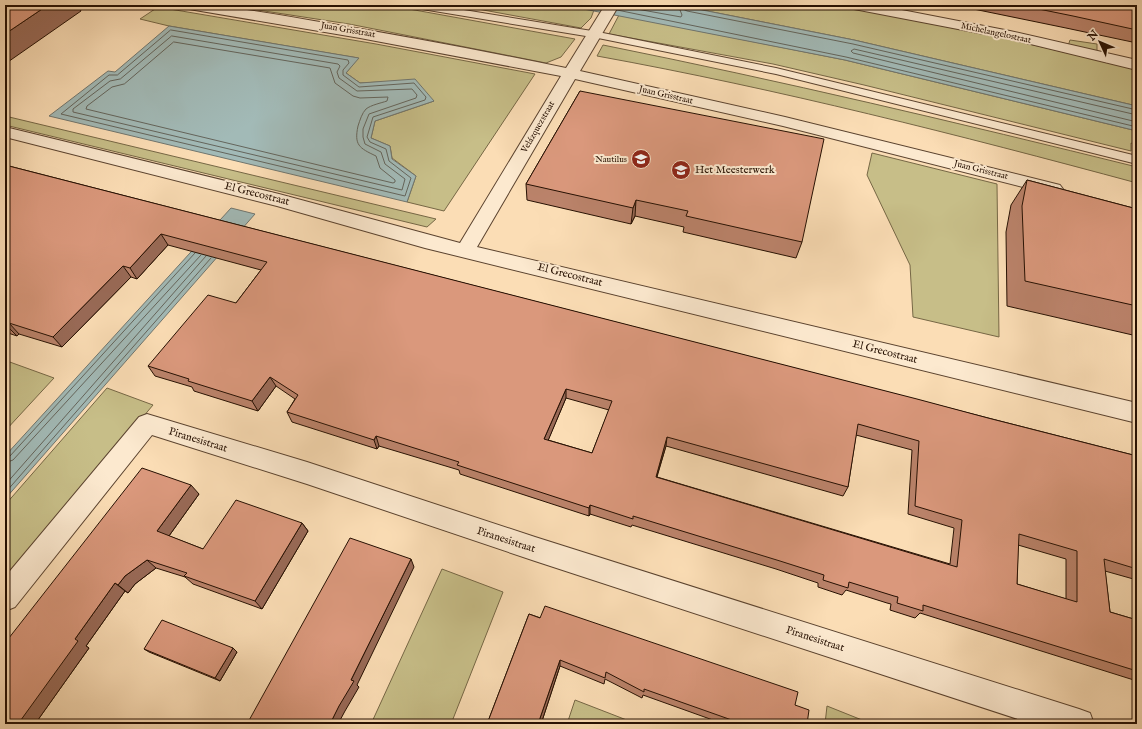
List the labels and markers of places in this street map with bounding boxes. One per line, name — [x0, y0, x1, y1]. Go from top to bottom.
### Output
school or university icon: Nautilus — [630, 148, 652, 170]
place label: Nautilus — [595, 154, 627, 165]
school or university icon: Het Meesterwerk — [670, 159, 692, 181]
place label: Het Meesterwerk — [695, 163, 775, 177]

